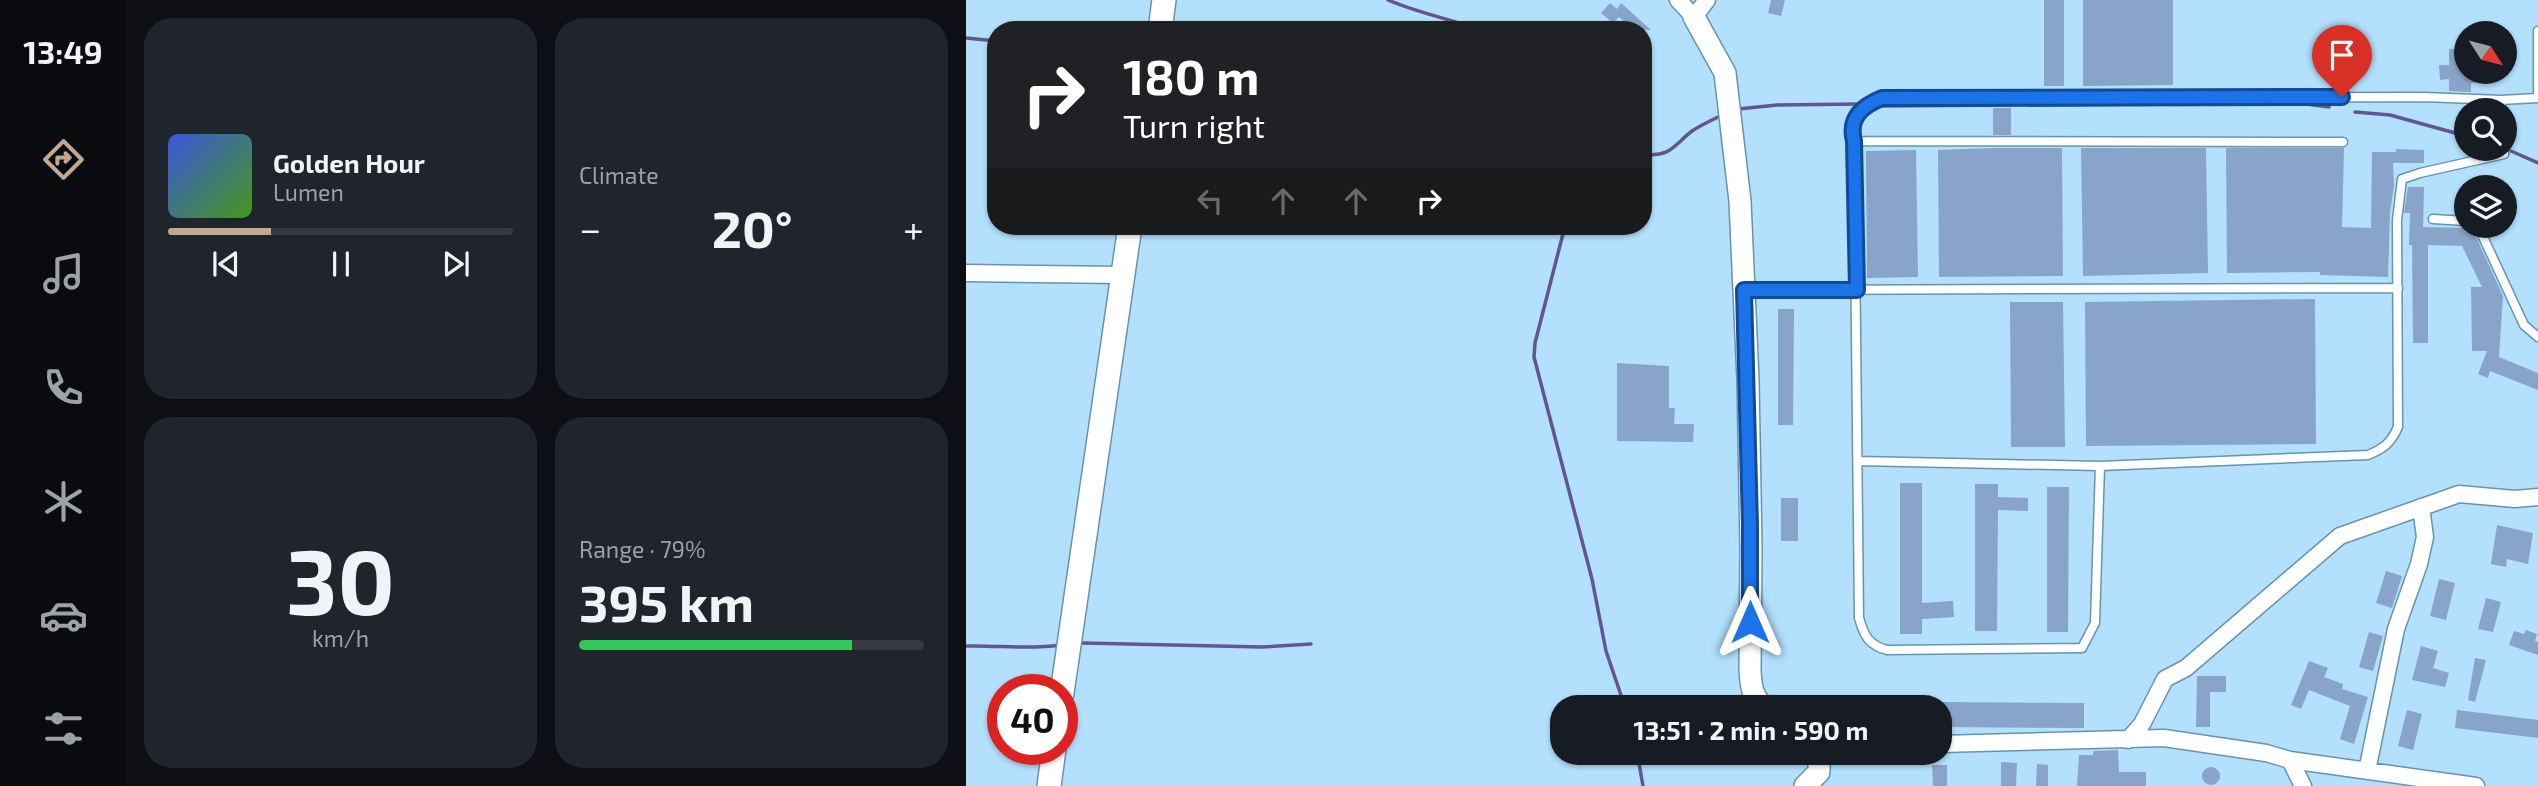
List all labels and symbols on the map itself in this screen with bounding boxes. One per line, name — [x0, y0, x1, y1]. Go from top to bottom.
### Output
north arrow — [2454, 21, 2516, 84]
pin — [2312, 25, 2372, 97]
position arrow — [1713, 585, 1787, 659]
speed limit sign: 40 — [987, 674, 1078, 765]

